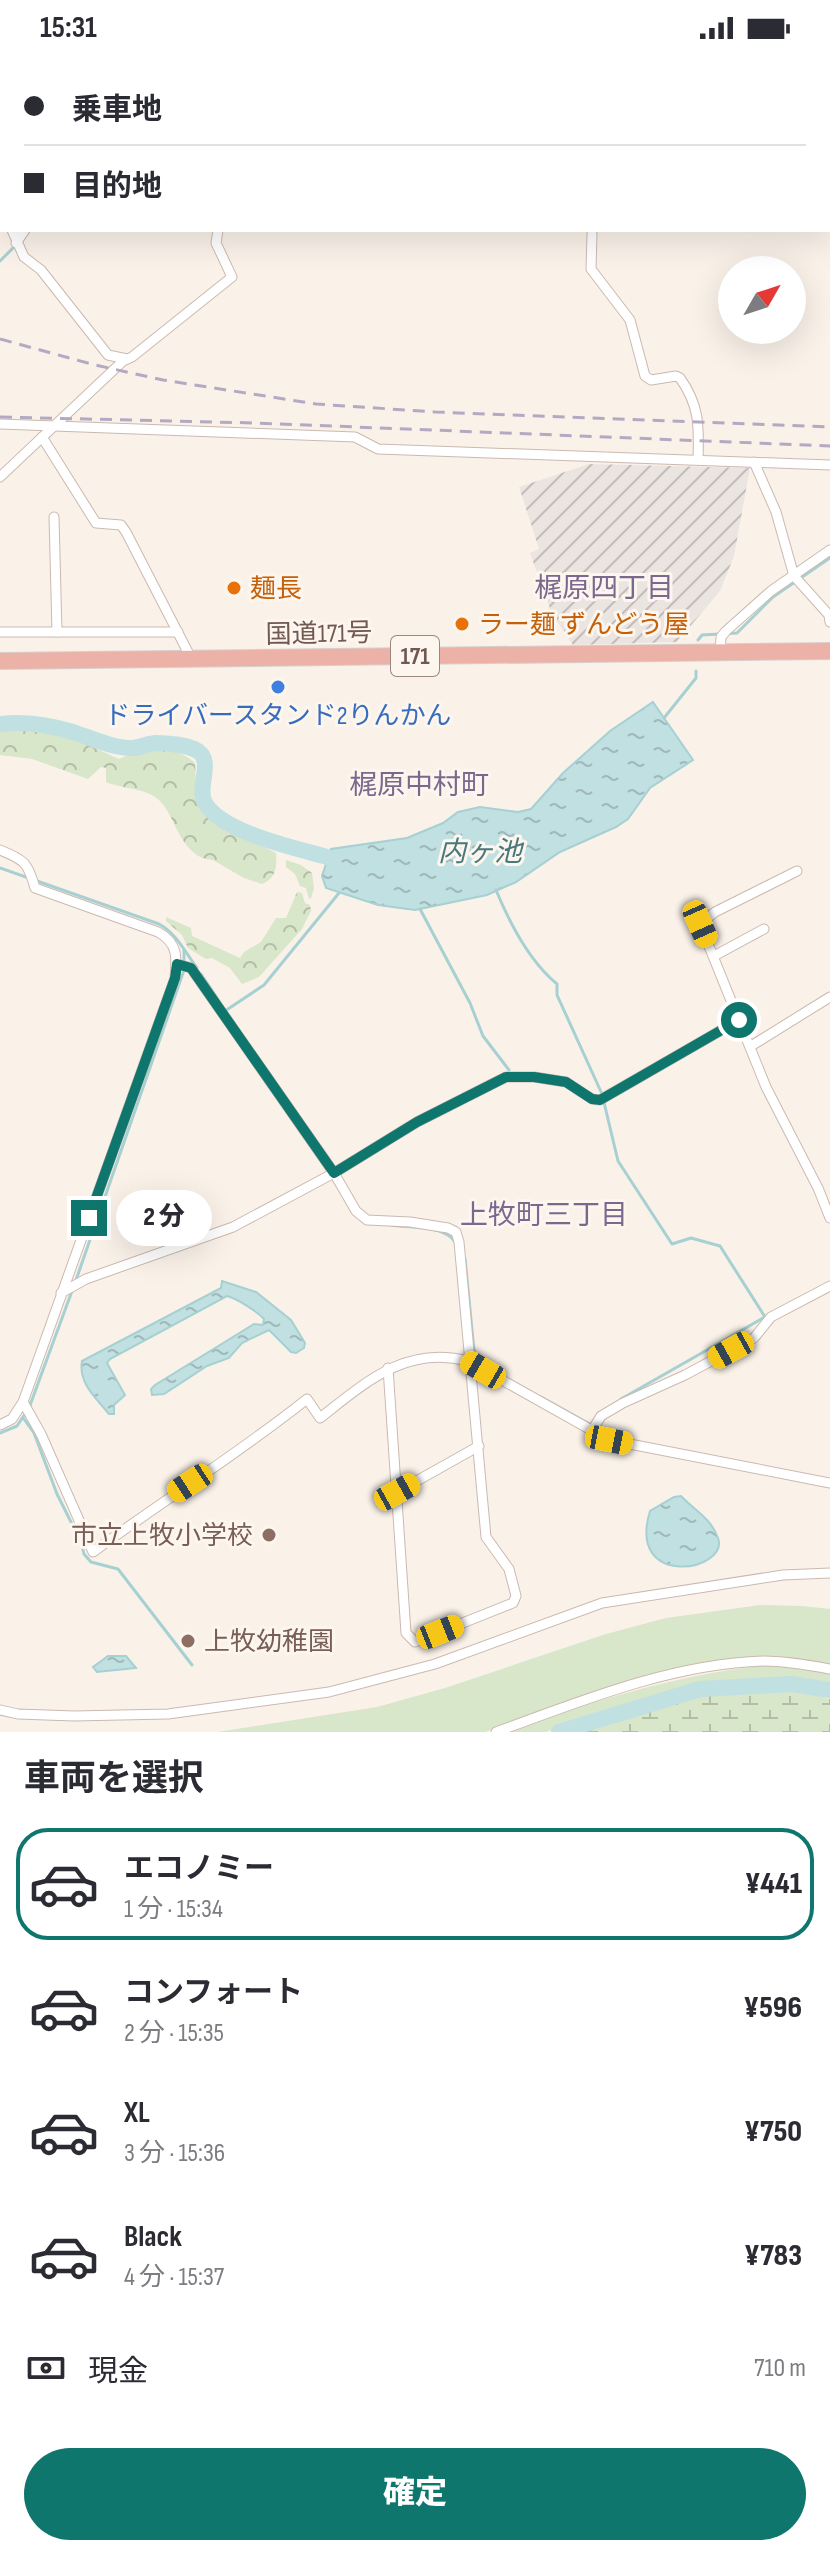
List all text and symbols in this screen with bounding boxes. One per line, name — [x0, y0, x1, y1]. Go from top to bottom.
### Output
text: 15:31 — [40, 10, 97, 46]
text: 乗車地 — [72, 92, 162, 128]
text: 目的地 — [72, 169, 162, 205]
north arrow — [718, 256, 806, 344]
map controls — [718, 256, 806, 344]
district label: 梶原四丁目 — [534, 572, 674, 605]
place label: 麺長 — [250, 574, 302, 605]
marker: 麺長 — [225, 579, 243, 597]
place label: ラー麺 ずんどう屋 — [478, 610, 689, 641]
marker: ラー麺 ずんどう屋 — [453, 615, 471, 633]
street label: 国道171号 — [265, 618, 373, 651]
road number: 171 — [391, 636, 439, 676]
marker: ドライバースタンド2りんかん — [269, 678, 287, 696]
place label: ドライバースタンド2りんかん — [105, 701, 451, 732]
district label: 梶原中村町 — [349, 769, 489, 802]
water label: 内ヶ池 — [438, 836, 525, 869]
car — [679, 897, 721, 951]
route start — [721, 1002, 757, 1038]
callout: 2 分 — [117, 1190, 213, 1246]
district label: 上牧町三丁目 — [460, 1199, 628, 1232]
route end — [71, 1200, 107, 1236]
text: 2 分 — [143, 1202, 185, 1233]
car — [704, 1328, 758, 1372]
car — [456, 1348, 510, 1392]
car — [583, 1424, 635, 1456]
car — [163, 1460, 217, 1506]
car — [370, 1470, 424, 1514]
place label: 市立上牧小学校 — [71, 1521, 253, 1552]
marker: 市立上牧小学校 — [260, 1526, 278, 1544]
car — [413, 1612, 467, 1652]
place label: 上牧幼稚園 — [204, 1627, 334, 1658]
marker: 上牧幼稚園 — [179, 1632, 197, 1650]
text: 車両を選択 — [24, 1758, 204, 1801]
icon: car — [28, 1848, 100, 1920]
text: エコノミー — [124, 1851, 274, 1887]
text: ¥441 — [745, 1866, 802, 1902]
text: 1 分 · 15:34 — [124, 1894, 223, 1925]
icon: car — [28, 1972, 100, 2044]
text: コンフォート — [124, 1975, 303, 2011]
text: ¥596 — [744, 1990, 802, 2026]
text: 2 分 · 15:35 — [124, 2018, 224, 2049]
text: XL — [124, 2095, 150, 2131]
icon: car — [28, 2096, 100, 2168]
text: ¥750 — [744, 2114, 802, 2150]
text: 3 分 · 15:36 — [124, 2138, 225, 2169]
text: Black — [124, 2219, 182, 2255]
icon: car — [28, 2220, 100, 2292]
text: ¥783 — [744, 2238, 802, 2274]
text: 4 分 · 15:37 — [124, 2262, 224, 2293]
icon: cash — [24, 2346, 68, 2390]
text: 710 m — [754, 2353, 806, 2384]
text: 現金 — [88, 2354, 148, 2390]
button: 確定 — [24, 2448, 806, 2540]

